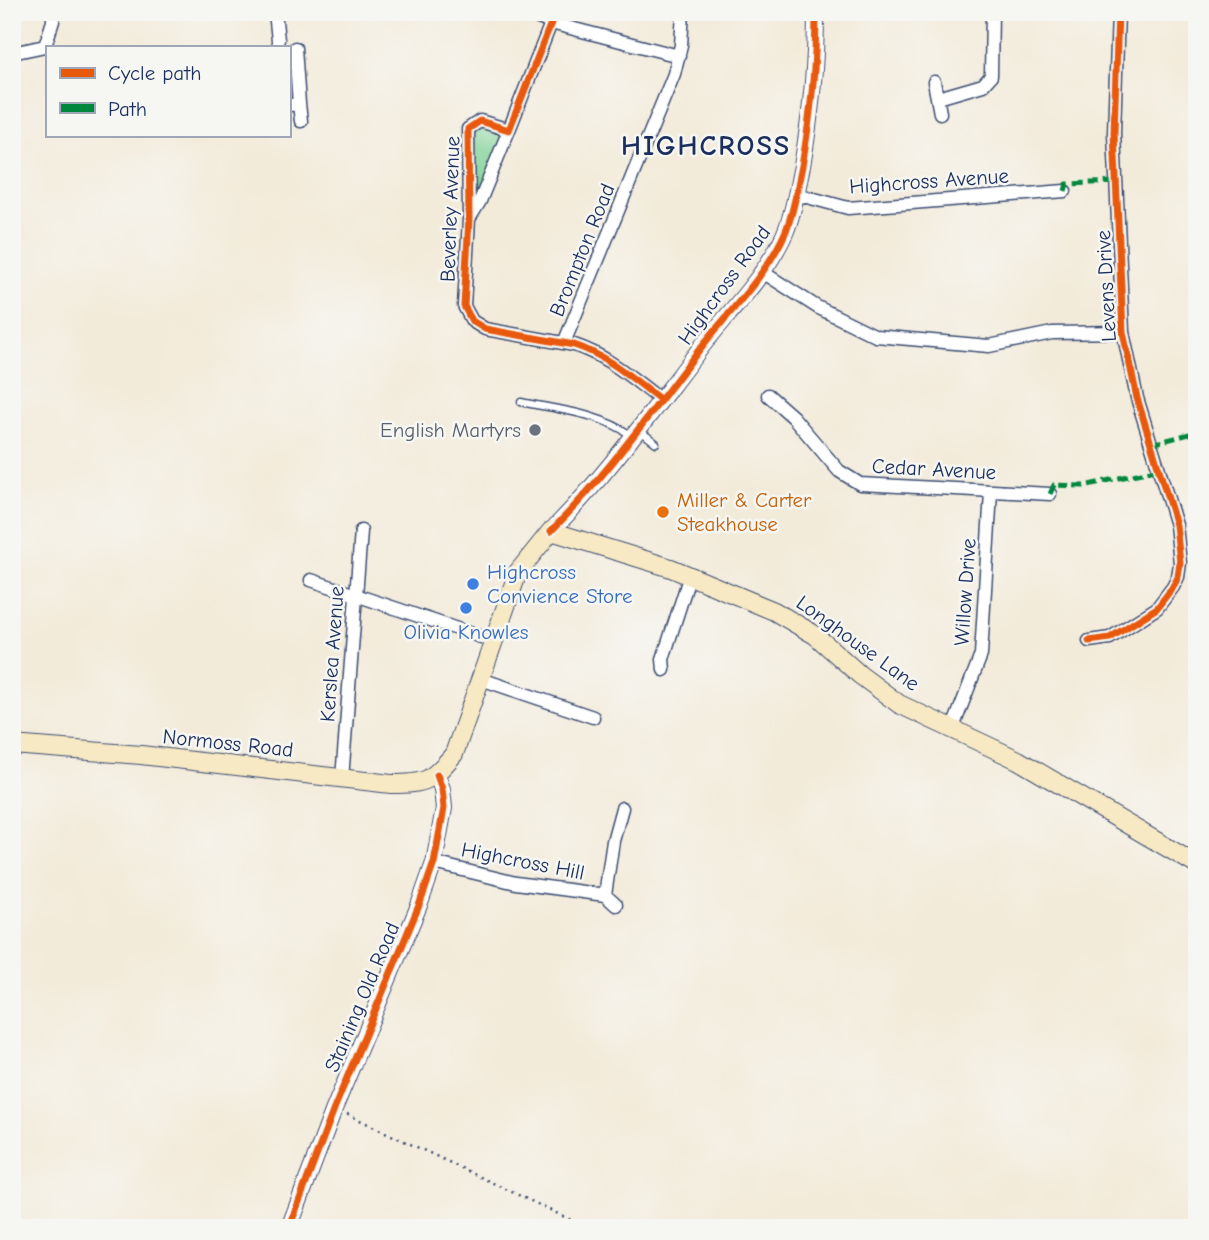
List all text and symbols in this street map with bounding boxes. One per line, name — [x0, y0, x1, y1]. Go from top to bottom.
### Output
legend — [46, 46, 290, 136]
text: Cycle path — [108, 61, 201, 85]
text: Path — [108, 97, 147, 121]
district label: HIGHCROSS — [621, 130, 791, 162]
street label: Beverley Avenue — [435, 136, 465, 282]
street label: Highcross Avenue — [848, 163, 1010, 199]
street label: Brompton Road — [544, 180, 620, 320]
street label: Highcross Road — [673, 221, 775, 349]
street label: Levens Drive — [1091, 229, 1121, 343]
place label: English Martyrs — [380, 418, 521, 442]
marker: English Martyrs — [527, 422, 543, 438]
street label: Cedar Avenue — [871, 454, 997, 484]
place label: Miller & Carter Steakhouse — [677, 488, 812, 536]
marker: Miller & Carter Steakhouse — [655, 504, 671, 520]
street label: Willow Drive — [949, 537, 981, 647]
place label: Highcross Convience Store — [487, 560, 633, 608]
marker: Highcross Convience Store — [465, 576, 481, 592]
street label: Kerslea Avenue — [315, 585, 349, 723]
street label: Longhouse Lane — [792, 590, 924, 696]
marker: Olivia Knowles — [458, 600, 474, 616]
place label: Olivia Knowles — [404, 620, 529, 644]
street label: Normoss Road — [161, 724, 295, 762]
street label: Highcross Hill — [459, 837, 587, 885]
street label: Staining Old Road — [320, 919, 404, 1075]

